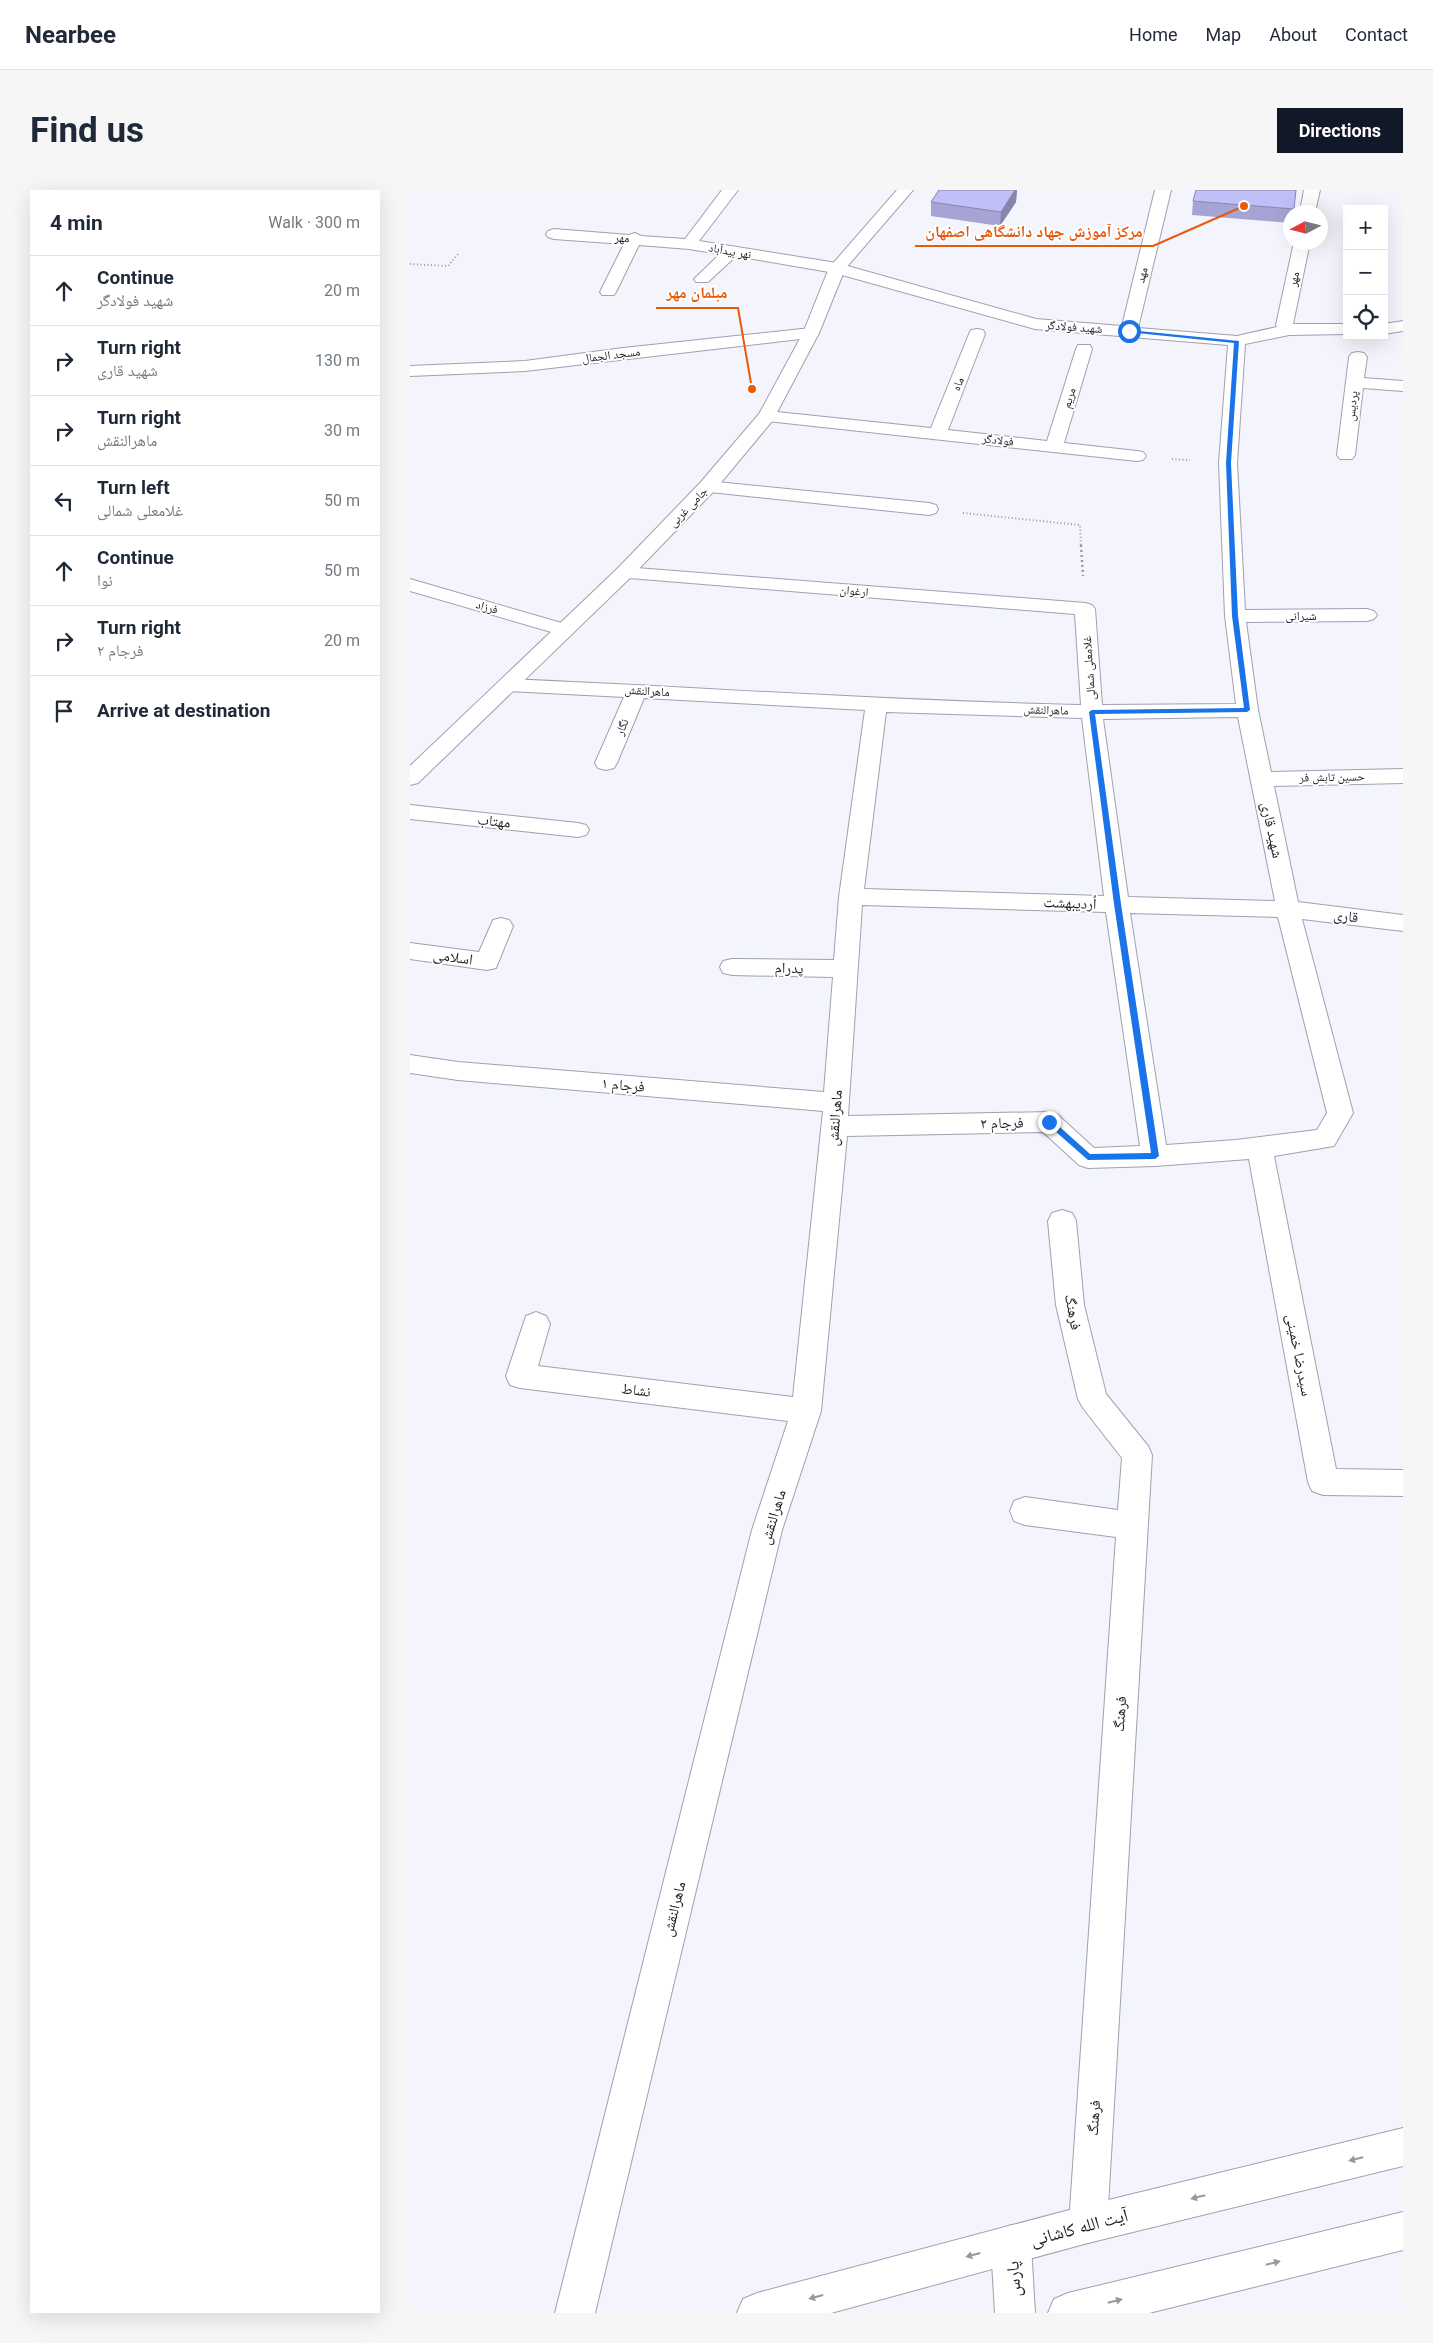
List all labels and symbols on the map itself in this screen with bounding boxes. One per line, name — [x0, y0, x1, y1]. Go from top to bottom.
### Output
north arrow — [1283, 205, 1328, 250]
callout: مرکز آموزش جهاد دانشگاهی اصفهان — [915, 215, 1153, 246]
text: مرکز آموزش جهاد دانشگاهی اصفهان — [925, 222, 1143, 241]
street label: مهر — [613, 231, 630, 245]
street label: نهر بیدآباد — [707, 240, 752, 262]
street label: مهد — [1133, 266, 1151, 284]
street label: مهر — [1285, 270, 1302, 289]
callout: مبلمان مهر — [656, 277, 738, 308]
text: مبلمان مهر — [665, 283, 728, 302]
street label: شهید فولادگر — [1044, 318, 1103, 336]
route start — [1118, 320, 1141, 343]
street label: مسجد الجمال — [581, 344, 641, 366]
street label: ماه — [949, 375, 967, 393]
street label: مریم — [1059, 386, 1080, 410]
street label: پردیس — [1343, 390, 1361, 422]
street label: فولادگر — [980, 431, 1015, 449]
street label: جامی غربی — [666, 484, 711, 530]
street label: ارغوان — [839, 583, 869, 599]
street label: فرزاد — [474, 597, 500, 617]
street label: شیرانی — [1285, 609, 1317, 623]
street label: غلامعلی شمالی — [1080, 635, 1098, 701]
street label: ماهرالنقش — [624, 683, 670, 699]
street label: ماهرالنقش — [1023, 702, 1069, 718]
street label: نگار — [612, 717, 632, 738]
street label: حسین تابش فر — [1298, 769, 1365, 785]
street label: شهید قاری — [1256, 800, 1287, 860]
street label: مهتاب — [476, 810, 512, 832]
street label: اُردیبهشت — [1043, 893, 1097, 913]
street label: قاری — [1332, 906, 1360, 927]
street label: اسلامی — [432, 945, 474, 970]
street label: پدرام — [774, 959, 804, 978]
street label: فرجام ۱ — [600, 1074, 645, 1097]
street label: ماهرالنقش — [824, 1089, 847, 1147]
route end — [1038, 1111, 1061, 1134]
street label: فرجام ۲ — [980, 1114, 1024, 1133]
street label: فرهنگ — [1061, 1293, 1085, 1331]
street label: سیدرضا خمینی — [1281, 1312, 1316, 1398]
street label: نشاط — [620, 1379, 652, 1401]
street label: ماهرالنقش — [756, 1487, 791, 1547]
street label: فرهنگ — [1110, 1695, 1130, 1733]
street label: ماهرالنقش — [658, 1879, 691, 1939]
street label: فرهنگ — [1084, 2099, 1104, 2137]
one-way arrow — [1348, 2155, 1363, 2163]
one-way arrow — [1190, 2193, 1205, 2201]
street label: آیت الله کاشانی — [1028, 2204, 1131, 2251]
one-way arrow — [965, 2252, 980, 2260]
one-way arrow — [1265, 2259, 1280, 2267]
street label: پارس — [1001, 2260, 1026, 2298]
one-way arrow — [808, 2294, 823, 2302]
one-way arrow — [1107, 2297, 1122, 2305]

